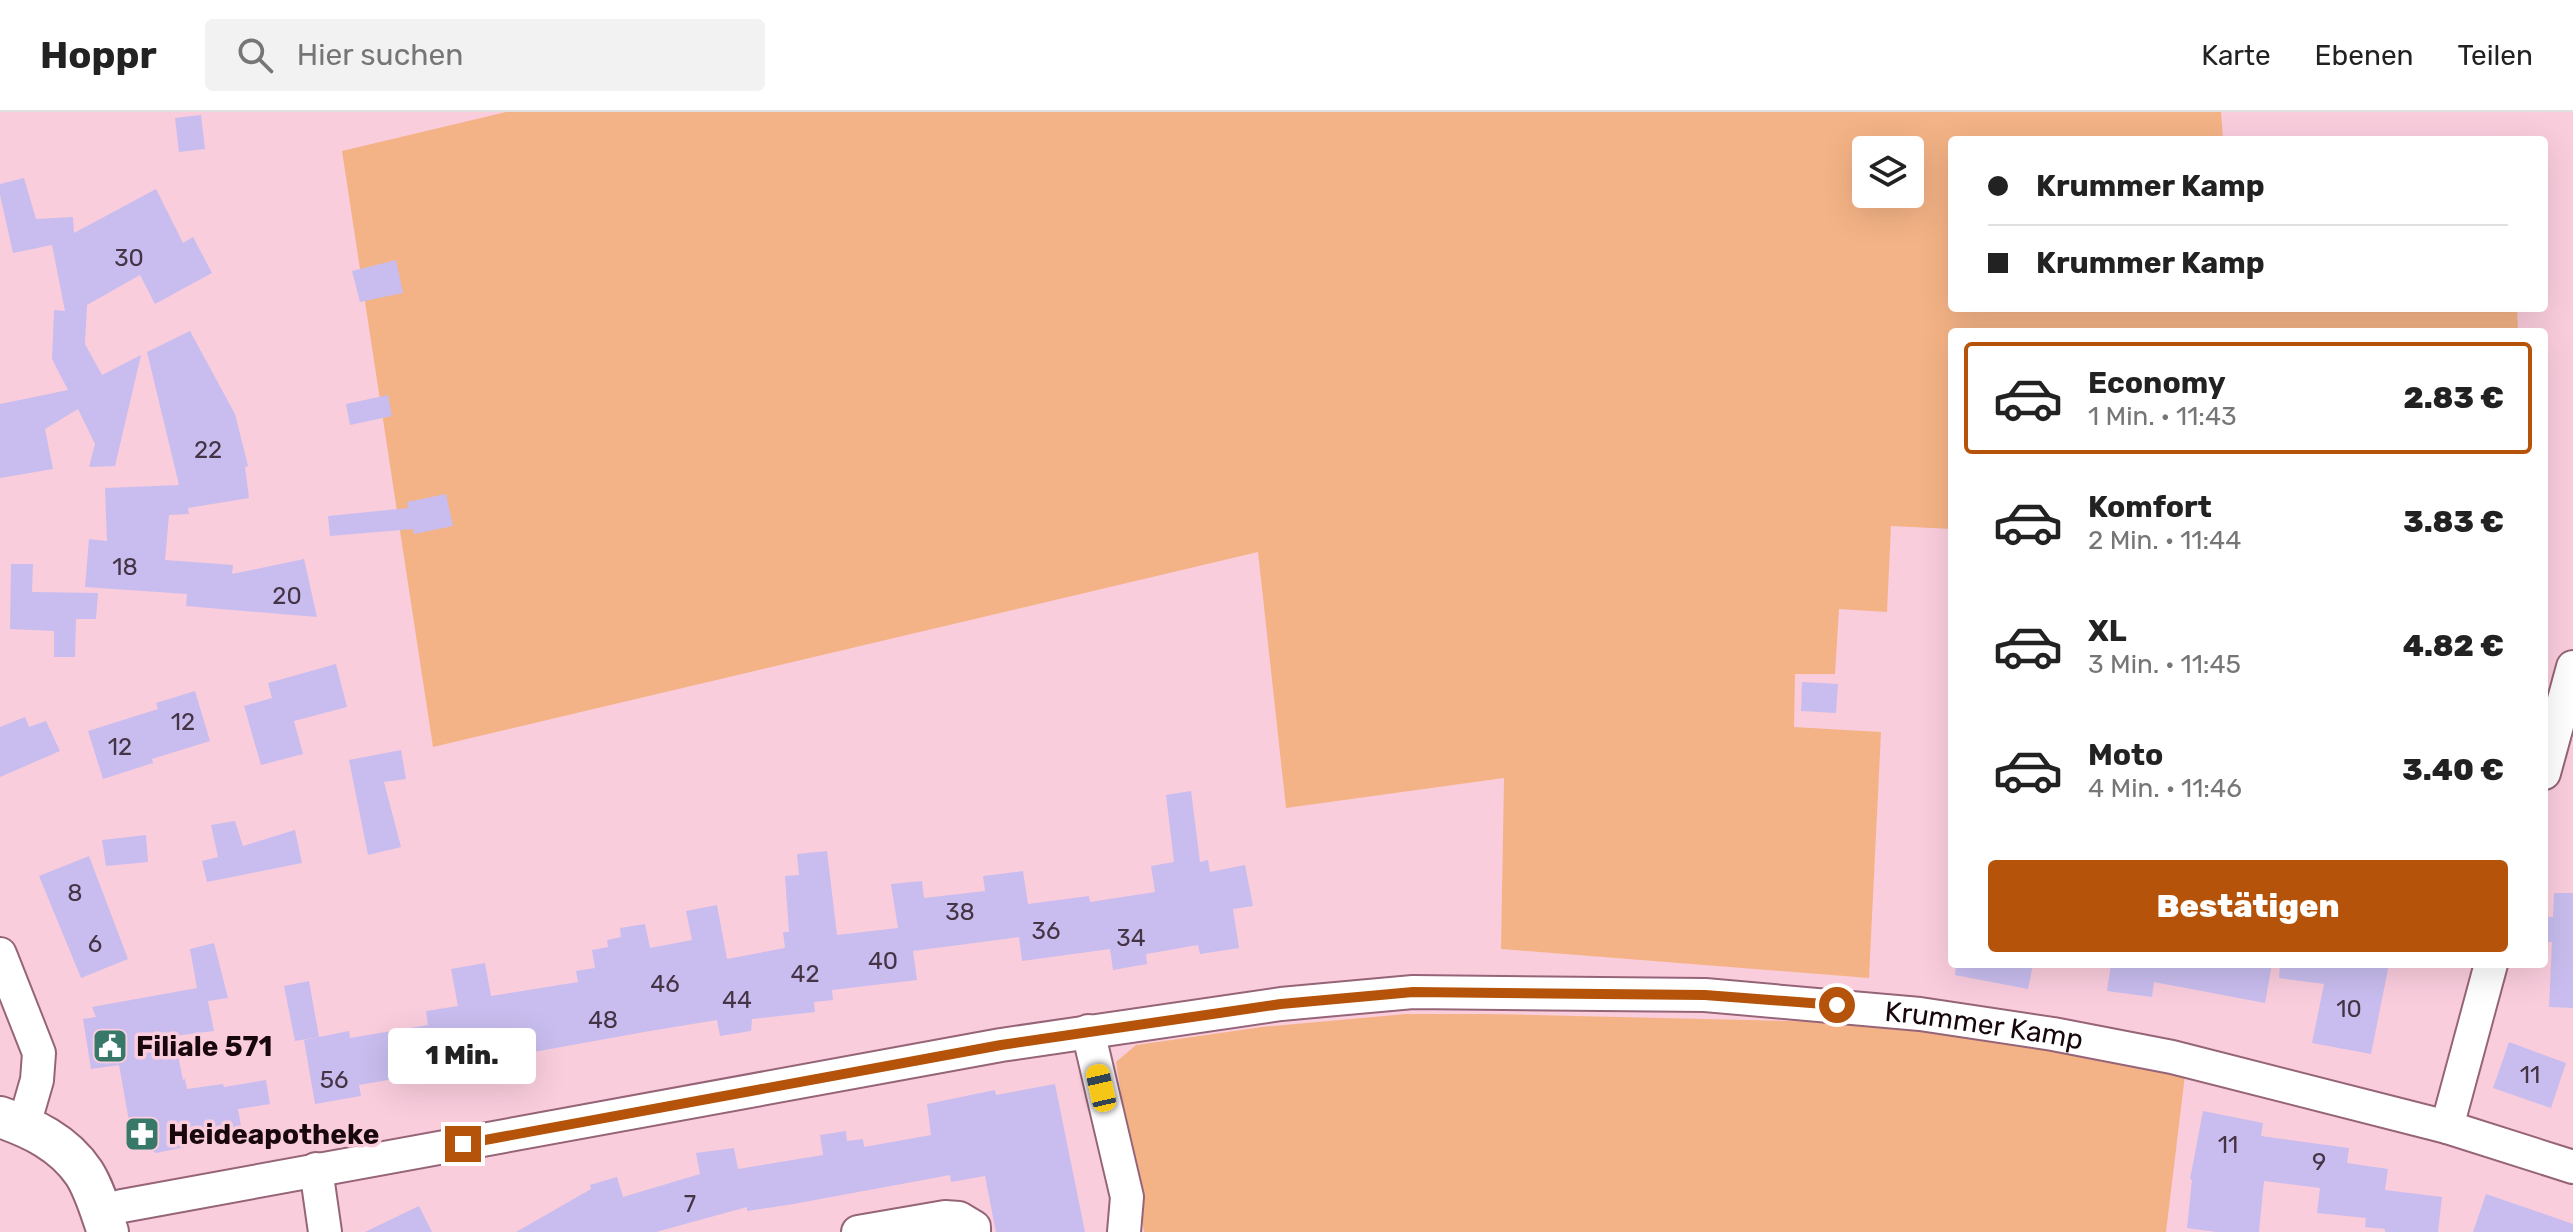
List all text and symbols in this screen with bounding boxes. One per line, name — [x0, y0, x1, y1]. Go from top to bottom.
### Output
search box — [205, 19, 765, 91]
text: Hoppr — [40, 32, 157, 78]
icon: search — [233, 33, 277, 77]
text: Hier suchen — [297, 37, 463, 73]
text: Karte — [2201, 39, 2271, 72]
text: Ebenen — [2315, 39, 2414, 72]
text: Teilen — [2458, 39, 2533, 72]
map controls — [1852, 136, 1924, 208]
button: layers — [1852, 136, 1924, 208]
text: Krummer Kamp — [2036, 168, 2265, 204]
house number: 30 — [114, 244, 144, 272]
text: Krummer Kamp — [2036, 245, 2265, 281]
icon: car — [1992, 362, 2064, 434]
text: Economy — [2088, 365, 2226, 401]
text: 2.83 € — [2403, 380, 2504, 416]
text: 1 Min. · 11:43 — [2088, 401, 2237, 432]
house number: 22 — [194, 436, 222, 464]
icon: car — [1992, 486, 2064, 558]
text: Komfort — [2088, 489, 2212, 525]
text: 3.83 € — [2403, 504, 2504, 540]
text: 2 Min. · 11:44 — [2088, 525, 2241, 556]
house number: 18 — [112, 553, 138, 581]
house number: 20 — [272, 582, 302, 610]
icon: car — [1992, 610, 2064, 682]
text: XL — [2088, 613, 2127, 649]
text: 4.82 € — [2403, 628, 2504, 664]
text: 3 Min. · 11:45 — [2088, 649, 2241, 680]
house number: 12 — [171, 708, 195, 736]
house number: 12 — [108, 733, 132, 761]
icon: car — [1992, 734, 2064, 806]
text: Moto — [2088, 737, 2163, 773]
text: 3.40 € — [2402, 752, 2504, 788]
text: 4 Min. · 11:46 — [2088, 773, 2242, 804]
button: Bestätigen — [1988, 860, 2508, 952]
house number: 8 — [67, 879, 83, 907]
house number: 38 — [945, 898, 975, 926]
house number: 36 — [1032, 917, 1060, 945]
house number: 34 — [1116, 924, 1146, 952]
house number: 6 — [88, 930, 102, 958]
house number: 40 — [868, 947, 898, 975]
house number: 42 — [791, 960, 820, 988]
house number: 46 — [650, 970, 680, 998]
house number: 44 — [722, 986, 752, 1014]
route start — [1819, 987, 1855, 1023]
street label: Krummer Kamp — [1883, 994, 2086, 1056]
house number: 10 — [2336, 995, 2362, 1023]
house number: 48 — [588, 1006, 618, 1034]
public building icon: Filiale 571 — [91, 1027, 129, 1065]
callout: 1 Min. — [389, 1028, 537, 1084]
place label: Filiale 571 — [136, 1030, 273, 1063]
text: 1 Min. — [425, 1040, 499, 1071]
house number: 11 — [2520, 1061, 2540, 1089]
car — [1084, 1062, 1118, 1114]
house number: 56 — [320, 1066, 348, 1094]
pharmacy icon: Heideapotheke — [123, 1115, 161, 1153]
place label: Heideapotheke — [168, 1118, 379, 1151]
route end — [445, 1126, 481, 1162]
house number: 11 — [2218, 1131, 2238, 1159]
house number: 9 — [2312, 1148, 2326, 1176]
house number: 7 — [684, 1190, 696, 1218]

